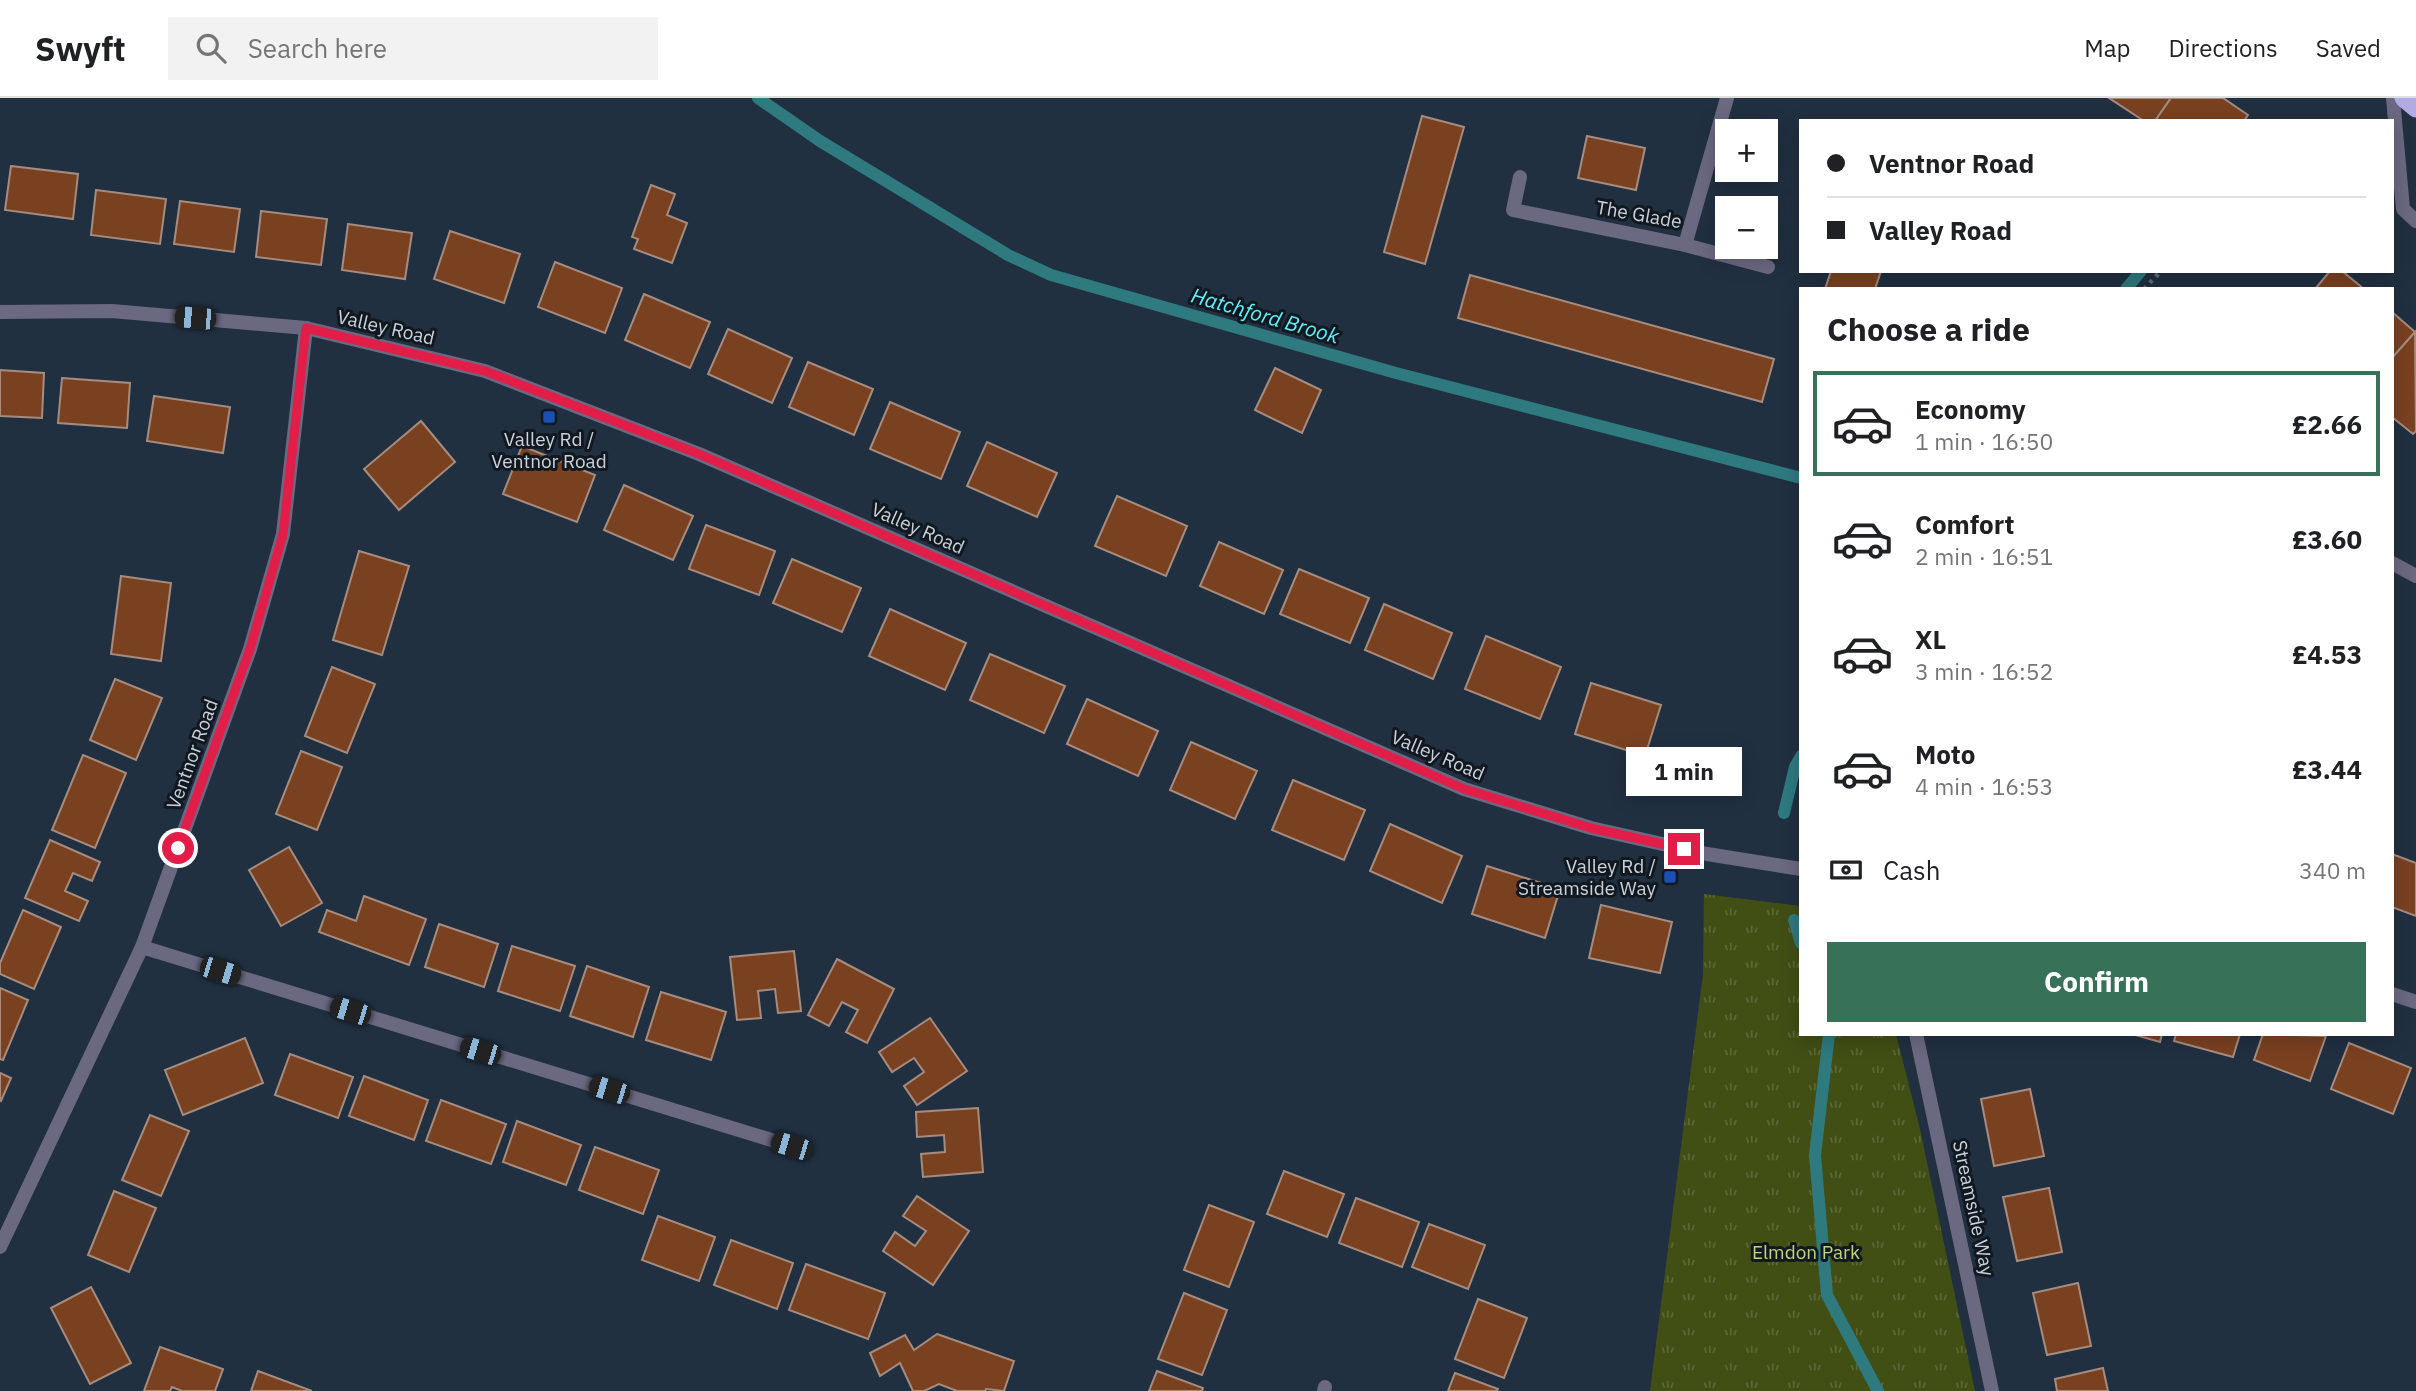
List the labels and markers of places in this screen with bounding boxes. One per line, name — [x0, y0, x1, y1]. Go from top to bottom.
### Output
marker: Valley Rd / Ventnor Road — [541, 409, 557, 425]
place label: Valley Rd / Ventnor Road — [491, 427, 607, 473]
place label: Valley Rd / Streamside Way — [1518, 854, 1657, 900]
marker: Valley Rd / Streamside Way — [1662, 869, 1678, 885]

